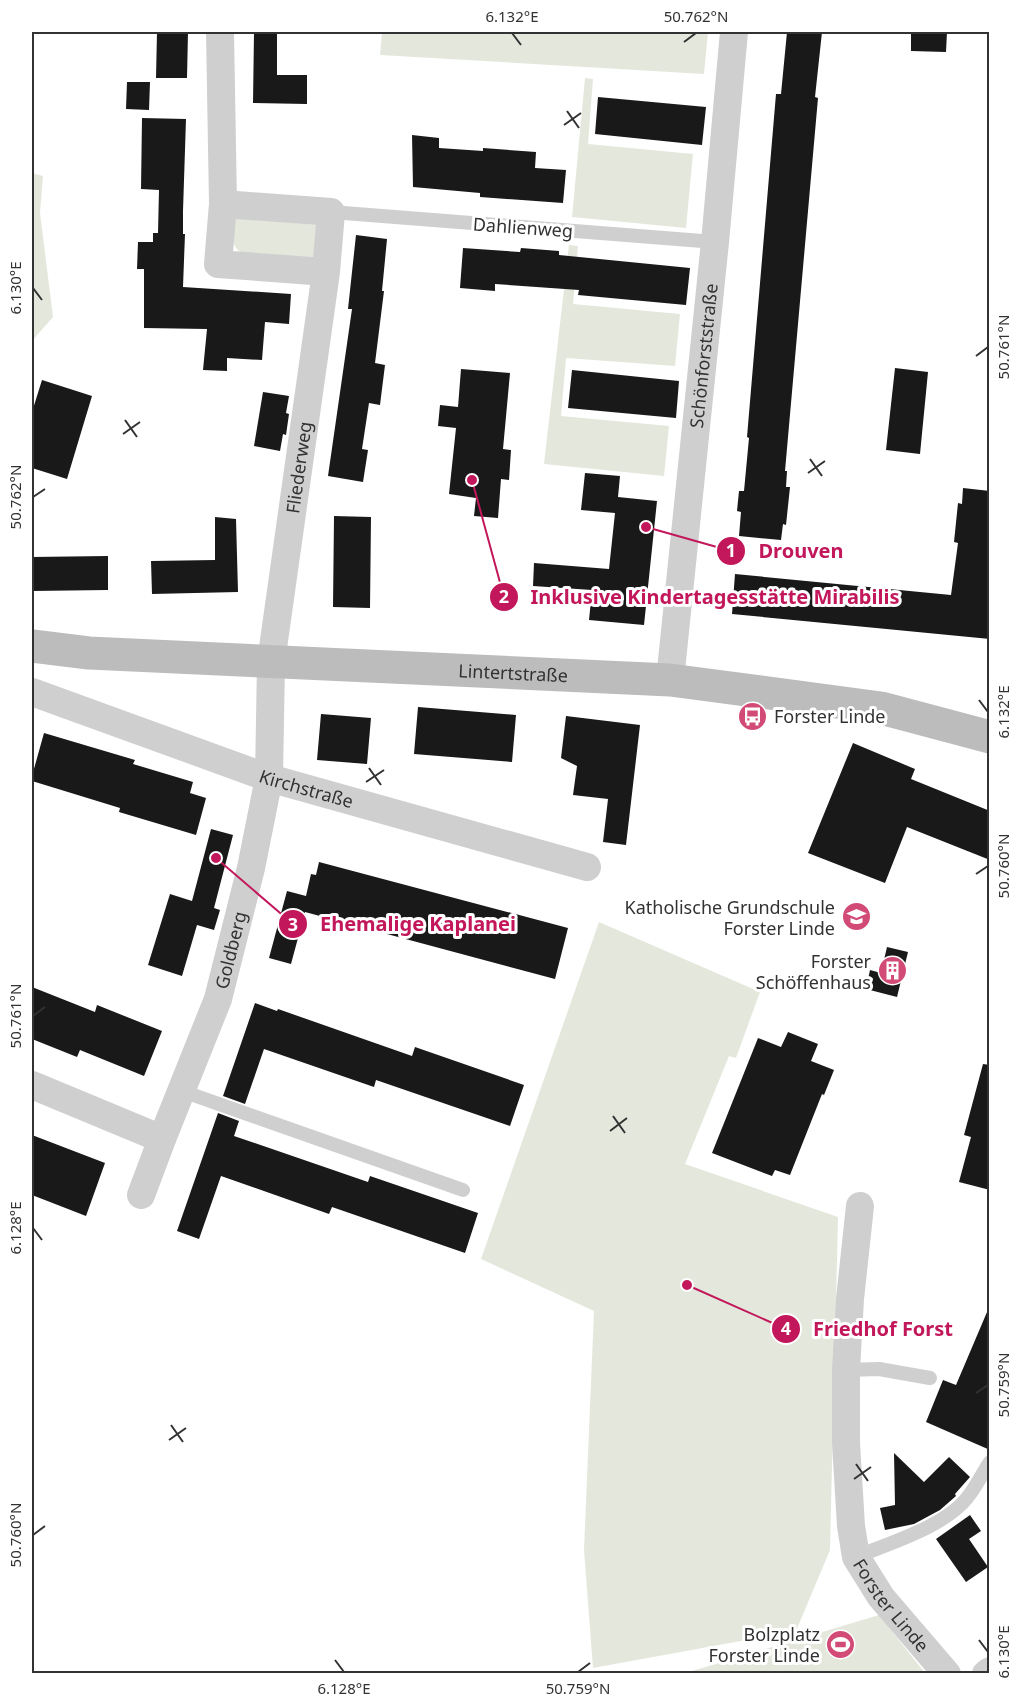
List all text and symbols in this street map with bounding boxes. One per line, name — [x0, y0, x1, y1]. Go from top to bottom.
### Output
text: 6.132°E — [485, 6, 539, 26]
text: 50.762°N — [664, 6, 728, 26]
street label: Dahlienweg — [472, 212, 574, 242]
text: 6.130°E — [5, 261, 25, 315]
street label: Schönforststraße — [684, 282, 723, 429]
text: 50.761°N — [993, 315, 1013, 379]
street label: Fliederweg — [280, 420, 317, 515]
text: 50.762°N — [5, 465, 25, 529]
callout: Drouven — [716, 532, 855, 570]
text: Drouven — [758, 537, 844, 564]
text: 1 — [726, 538, 736, 562]
callout: Inklusive Kindertagesstätte Mirabilis — [489, 578, 912, 616]
text: Inklusive Kindertagesstätte Mirabilis — [531, 583, 899, 610]
text: 2 — [499, 584, 509, 608]
street label: Lintertstraße — [458, 658, 568, 687]
text: 6.132°E — [993, 685, 1013, 739]
bus stop icon: Forster Linde — [737, 700, 769, 732]
place label: Forster Linde — [774, 704, 885, 728]
street label: Kirchstraße — [256, 764, 356, 813]
text: 50.760°N — [993, 834, 1013, 898]
place label: Katholische Grundschule Forster Linde — [625, 895, 835, 940]
school or university icon: Katholische Grundschule Forster Linde — [840, 901, 872, 933]
callout: Ehemalige Kaplanei — [278, 905, 528, 943]
street label: Goldberg — [209, 909, 252, 992]
text: Ehemalige Kaplanei — [320, 910, 516, 937]
text: 3 — [288, 912, 298, 936]
place label: Forster Schöffenhaus — [756, 949, 872, 994]
building icon: Forster Schöffenhaus — [876, 955, 908, 987]
text: 50.761°N — [5, 984, 25, 1048]
text: 6.128°E — [5, 1201, 25, 1255]
callout: Friedhof Forst — [771, 1310, 965, 1348]
text: Friedhof Forst — [813, 1315, 953, 1342]
text: 4 — [781, 1316, 791, 1340]
text: 50.759°N — [993, 1353, 1013, 1417]
text: 50.760°N — [5, 1503, 25, 1567]
street label: Forster Linde — [848, 1554, 935, 1657]
place label: Bolzplatz Forster Linde — [709, 1622, 820, 1667]
text: 6.130°E — [993, 1625, 1013, 1679]
sports icon: Bolzplatz Forster Linde — [825, 1628, 857, 1660]
text: 6.128°E — [317, 1678, 371, 1698]
text: 50.759°N — [546, 1678, 610, 1698]

